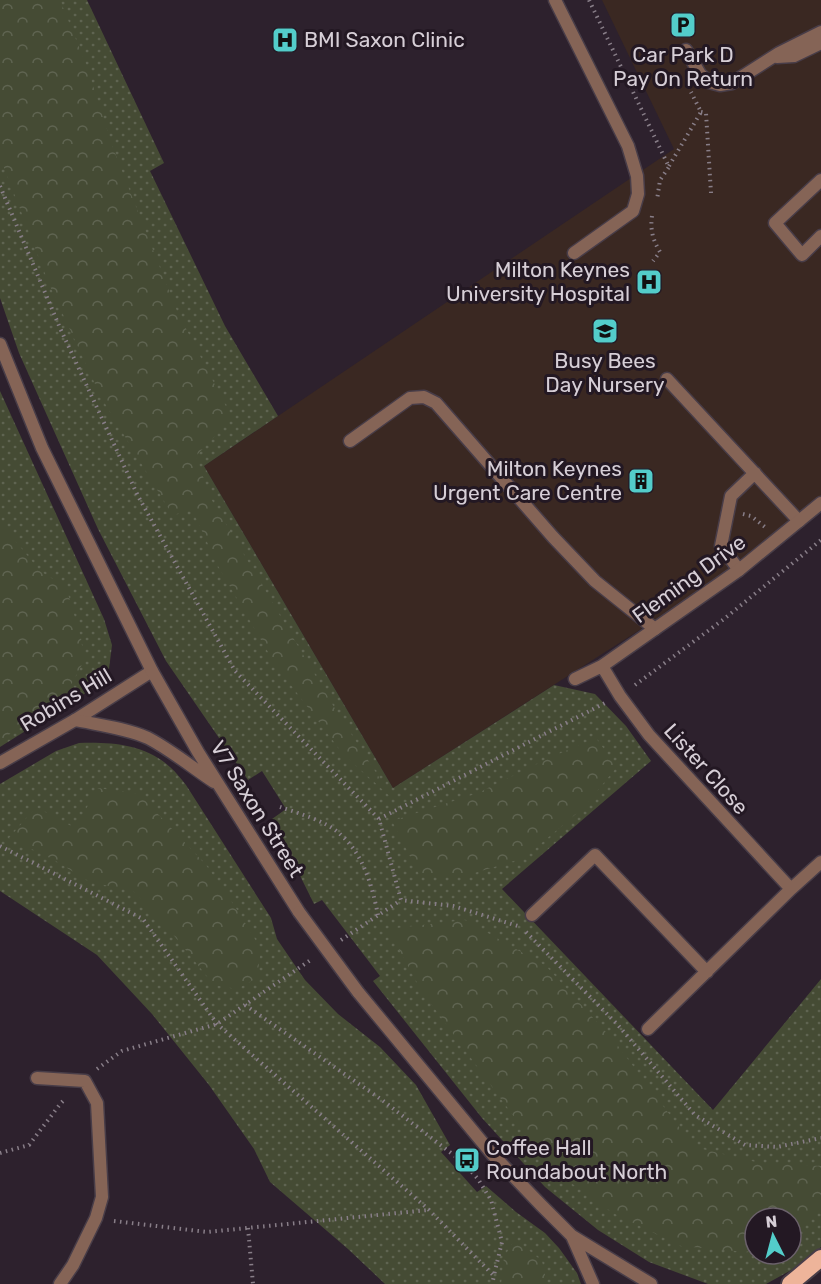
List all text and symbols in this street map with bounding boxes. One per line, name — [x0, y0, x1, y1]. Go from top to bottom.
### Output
parking icon: Car Park D Pay On Return — [668, 10, 698, 40]
hospital icon: BMI Saxon Clinic — [270, 25, 300, 55]
place label: BMI Saxon Clinic — [304, 27, 465, 52]
place label: Car Park D Pay On Return — [613, 42, 753, 91]
place label: Milton Keynes University Hospital — [446, 257, 630, 306]
hospital icon: Milton Keynes University Hospital — [634, 267, 664, 297]
school or university icon: Busy Bees Day Nursery — [590, 316, 620, 346]
place label: Busy Bees Day Nursery — [545, 348, 665, 397]
place label: Milton Keynes Urgent Care Centre — [433, 456, 622, 505]
building icon: Milton Keynes Urgent Care Centre — [626, 466, 656, 496]
street label: Fleming Drive — [627, 529, 750, 628]
street label: Robins Hill — [16, 663, 116, 737]
street label: Lister Close — [659, 718, 754, 819]
street label: V7 Saxon Street — [205, 736, 309, 882]
place label: Coffee Hall Roundabout North — [486, 1135, 667, 1184]
bus stop icon: Coffee Hall Roundabout North — [452, 1145, 482, 1175]
north arrow — [743, 1206, 803, 1266]
text: N — [765, 1212, 778, 1232]

